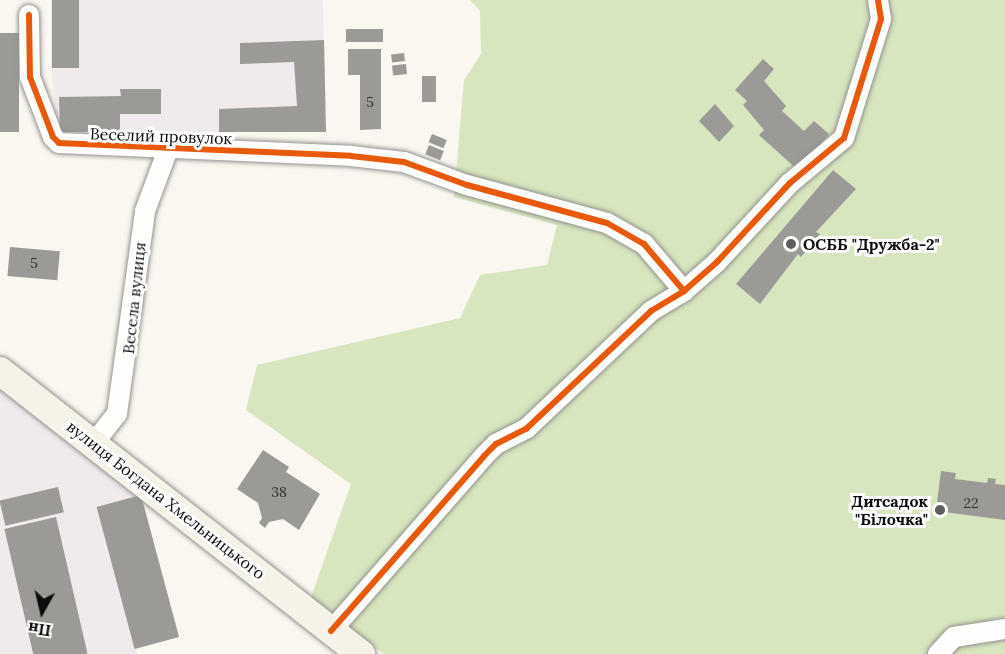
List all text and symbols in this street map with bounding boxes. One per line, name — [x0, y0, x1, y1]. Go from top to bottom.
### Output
house number: 5 — [366, 94, 374, 110]
street label: Веселий провулок — [90, 124, 232, 148]
place label: ОСББ "Дружба-2" — [803, 234, 940, 254]
marker: ОСББ "Дружба-2" — [784, 237, 798, 251]
street label: Весела вулиця — [119, 241, 149, 355]
house number: 5 — [30, 255, 38, 271]
street label: вулиця Богдана Хмельницького — [63, 417, 269, 583]
house number: 38 — [271, 484, 287, 500]
place label: Дитсадок "Білочка" — [851, 491, 928, 529]
house number: 22 — [963, 495, 979, 511]
marker: Дитсадок "Білочка" — [933, 503, 947, 517]
north arrow — [12, 582, 72, 642]
text: Пн — [27, 618, 52, 641]

